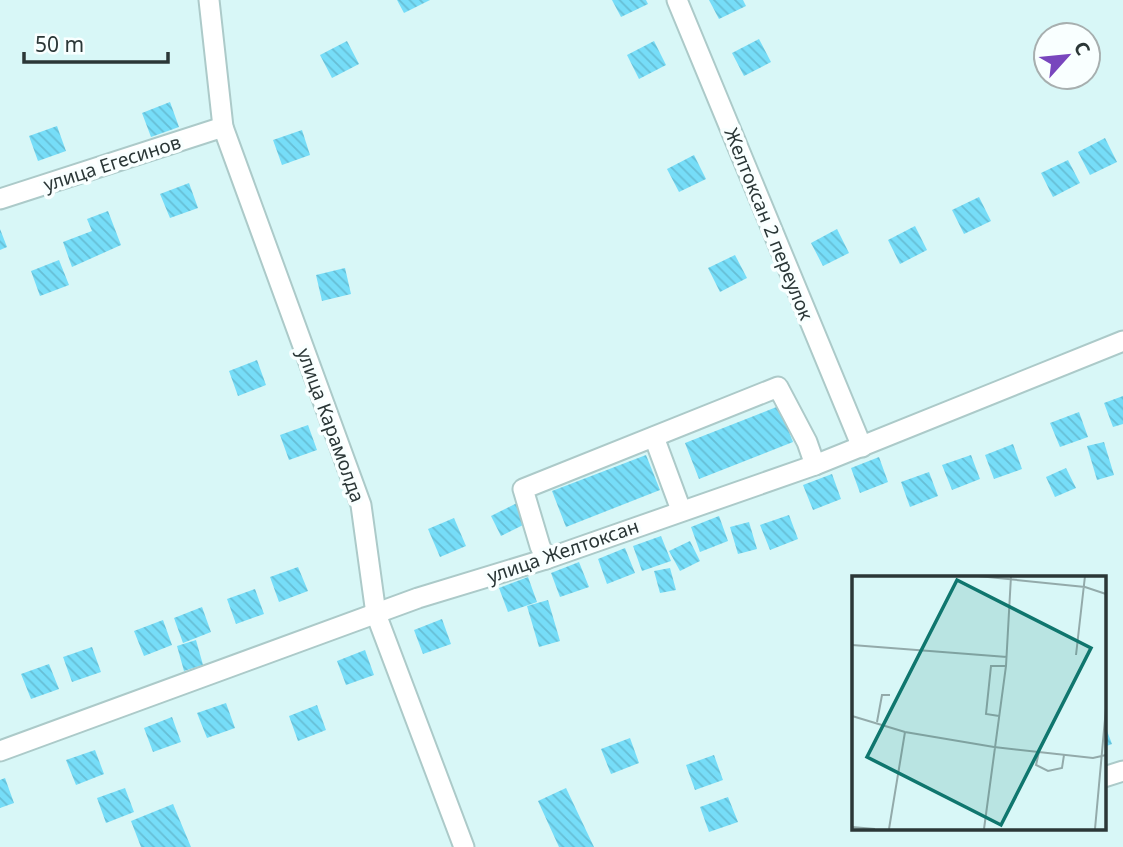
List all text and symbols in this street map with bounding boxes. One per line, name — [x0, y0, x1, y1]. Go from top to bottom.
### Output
scale bar — [24, 21, 168, 65]
north arrow — [1032, 21, 1102, 91]
text: 50 m — [35, 30, 84, 58]
text: С — [1068, 37, 1097, 60]
street label: Желтоксан 2 переулок — [719, 124, 819, 324]
street label: улица Егесинов — [40, 129, 184, 197]
street label: улица Карамолда — [291, 344, 371, 506]
street label: улица Желтоксан — [484, 513, 642, 589]
inset map — [852, 576, 1106, 830]

